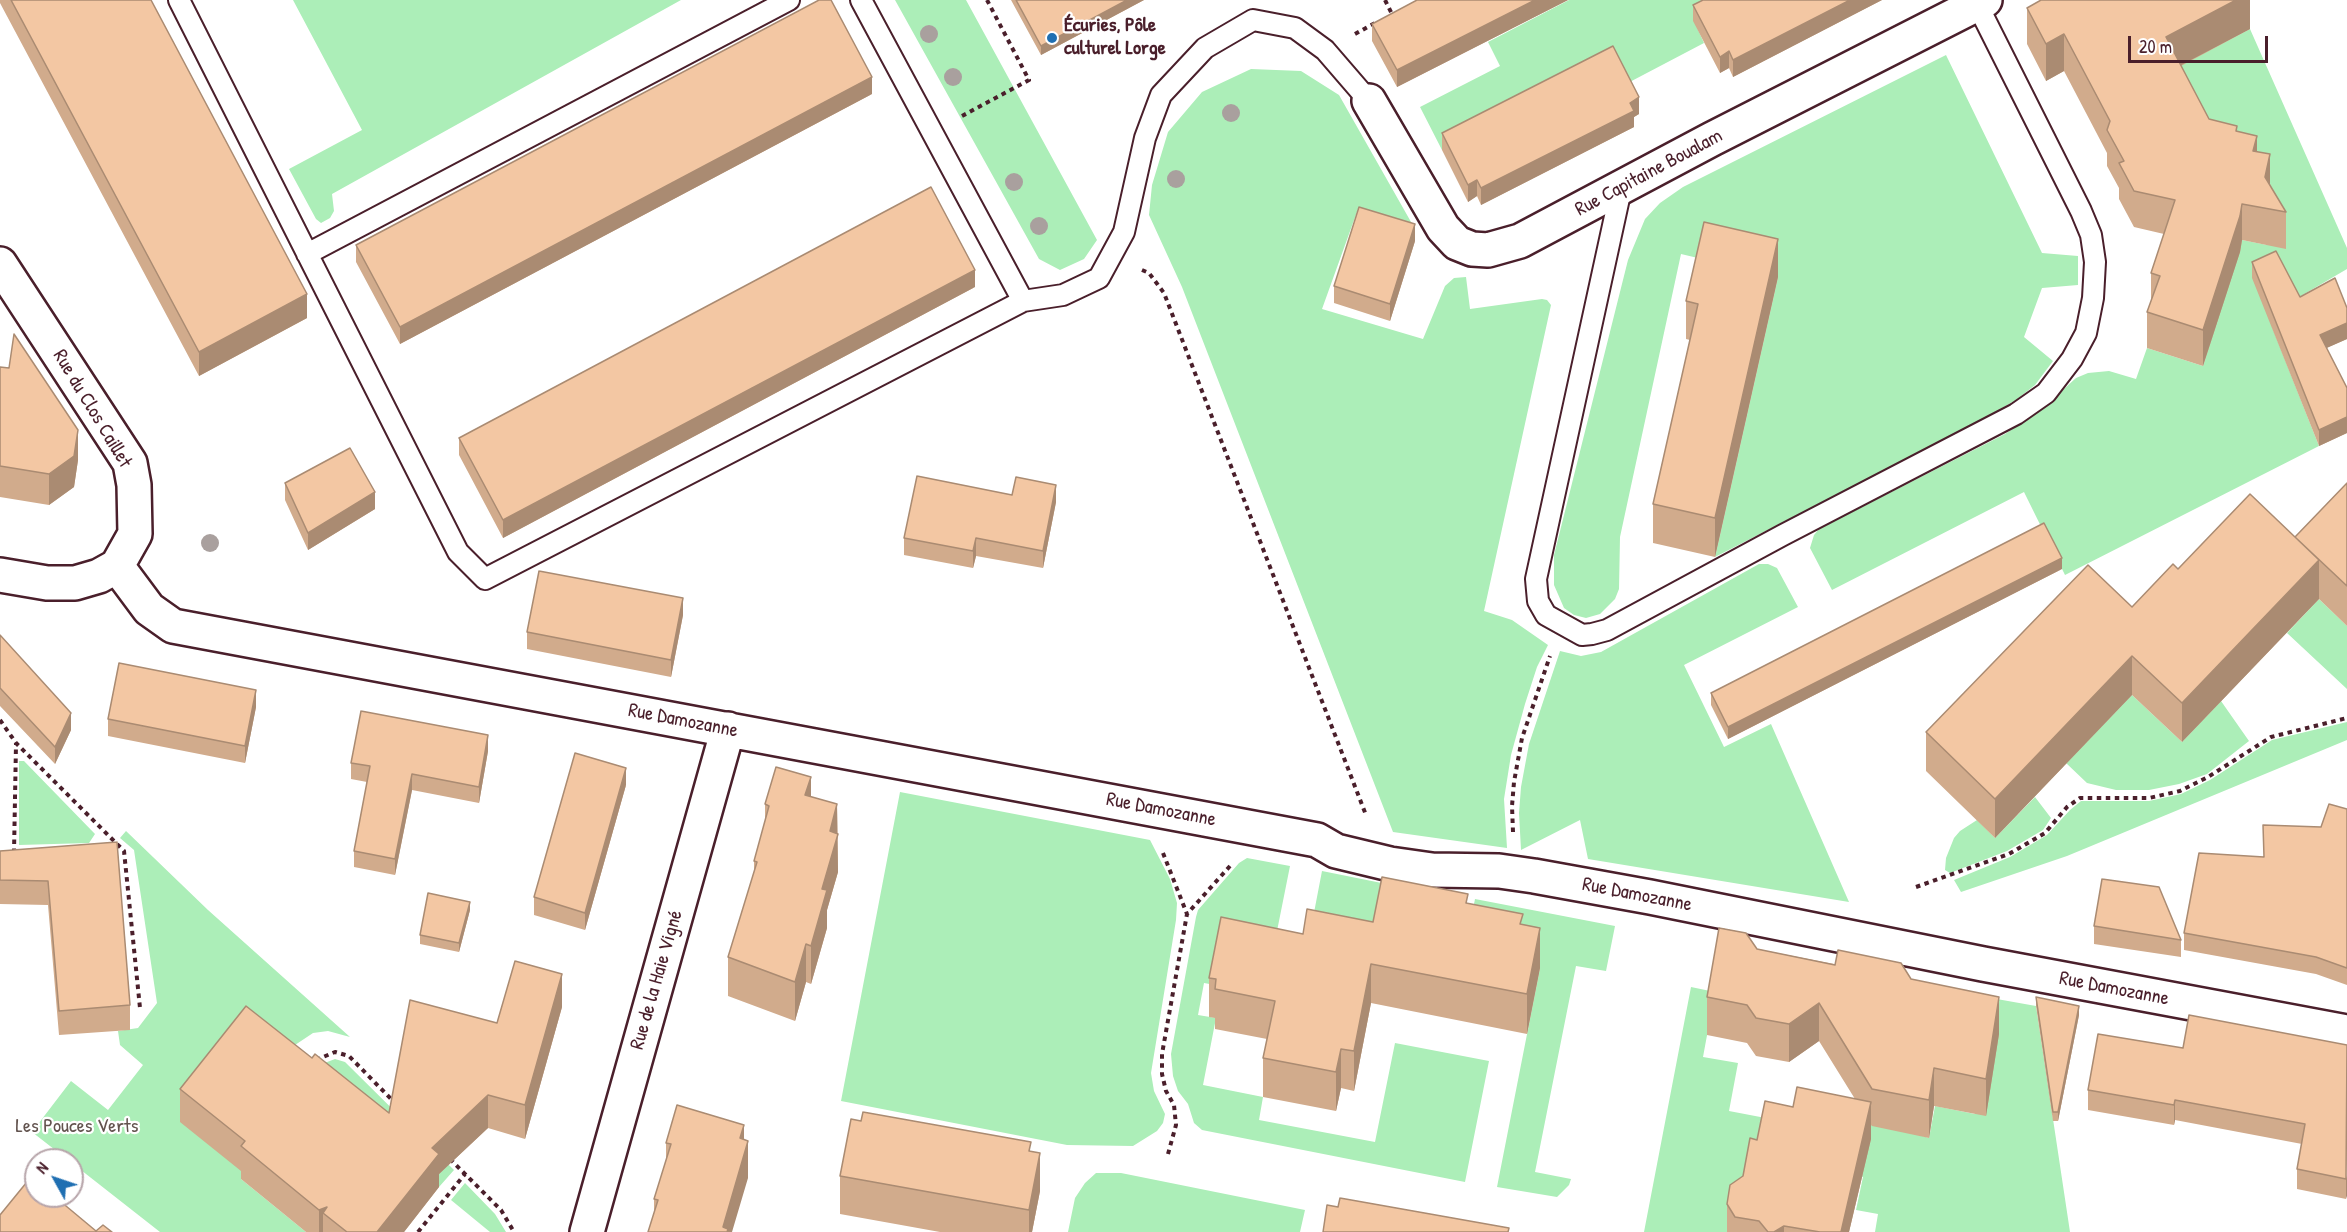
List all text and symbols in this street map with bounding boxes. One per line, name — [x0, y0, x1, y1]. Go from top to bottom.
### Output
place label: Écuries, Pôle culturel Lorge — [1064, 14, 1166, 61]
scale bar — [2131, 24, 2270, 62]
marker: Écuries, Pôle culturel Lorge — [1045, 31, 1059, 45]
text: 20 m — [2139, 34, 2172, 59]
street label: Rue Capitaine Boualam — [1571, 124, 1727, 222]
street label: Rue du Clos Caillet — [47, 346, 137, 472]
street label: Rue Damozanne — [626, 699, 740, 743]
street label: Rue Damozanne — [1104, 788, 1218, 832]
street label: Rue Damozanne — [1580, 873, 1694, 917]
street label: Rue de la Haie Vigné — [626, 908, 688, 1052]
street label: Rue Damozanne — [2057, 967, 2171, 1011]
park label: Les Pouces Verts — [16, 1115, 138, 1139]
north arrow — [24, 1148, 84, 1208]
text: N — [31, 1157, 53, 1178]

